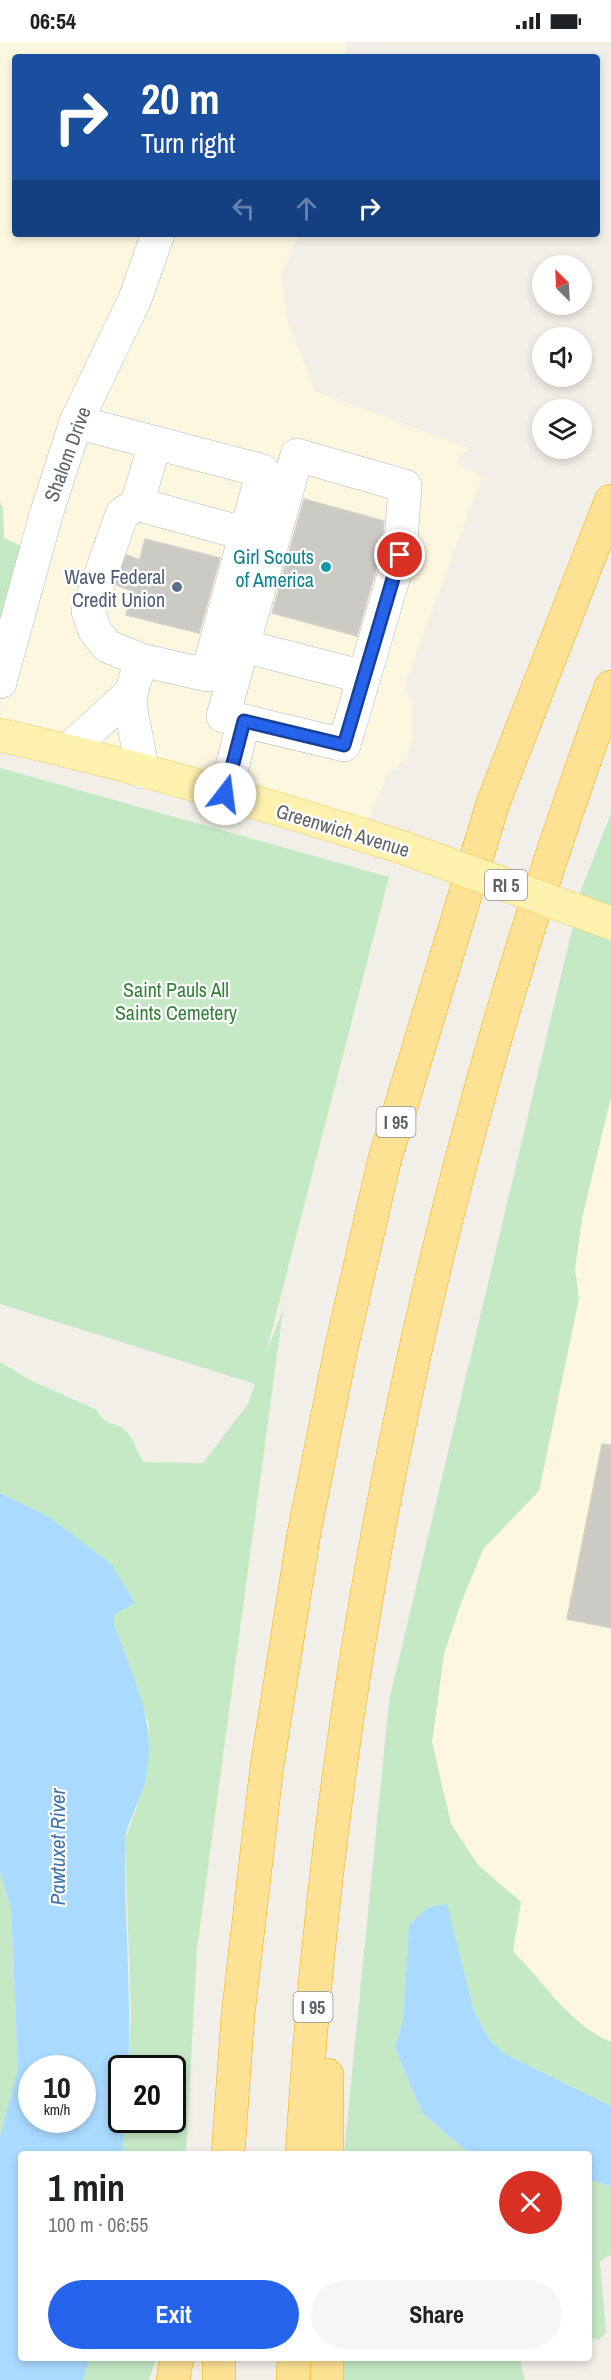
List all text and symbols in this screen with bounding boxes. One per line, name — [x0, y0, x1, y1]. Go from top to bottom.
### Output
text: 06:54 — [30, 6, 76, 36]
text: 20 m — [141, 71, 220, 127]
icon: right — [42, 78, 120, 156]
text: Turn right — [141, 125, 235, 161]
icon: left — [227, 192, 260, 225]
icon: ahead — [290, 192, 323, 225]
icon: right — [353, 192, 386, 225]
north arrow — [532, 255, 592, 315]
map controls — [532, 255, 592, 459]
button: sound — [532, 327, 592, 387]
button: layers — [532, 399, 592, 459]
street label: Shalom Drive — [37, 403, 97, 505]
pin — [374, 529, 425, 580]
icon: arrive — [383, 538, 416, 571]
place label: Girl Scouts of America — [233, 543, 314, 593]
marker: Girl Scouts of America — [319, 560, 333, 574]
place label: Wave Federal Credit Union — [64, 563, 165, 613]
marker: Wave Federal Credit Union — [170, 580, 184, 594]
position arrow — [193, 762, 257, 826]
street label: Greenwich Avenue — [273, 797, 413, 863]
road number: RI 5 — [485, 870, 527, 900]
park label: Saint Pauls All Saints Cemetery — [115, 976, 238, 1026]
road number: I 95 — [376, 1107, 416, 1137]
water label: Pawtuxet River — [43, 1787, 72, 1905]
road number: I 95 — [294, 1992, 332, 2022]
speed limit sign: 20 — [108, 2055, 186, 2133]
text: 10 — [43, 2067, 71, 2107]
text: km/h — [44, 2099, 70, 2120]
text: 1 min — [48, 2164, 125, 2212]
button: close — [499, 2171, 562, 2234]
text: 100 m · 06:55 — [48, 2211, 148, 2238]
button: Exit — [48, 2280, 299, 2349]
button: Share — [311, 2280, 562, 2349]

